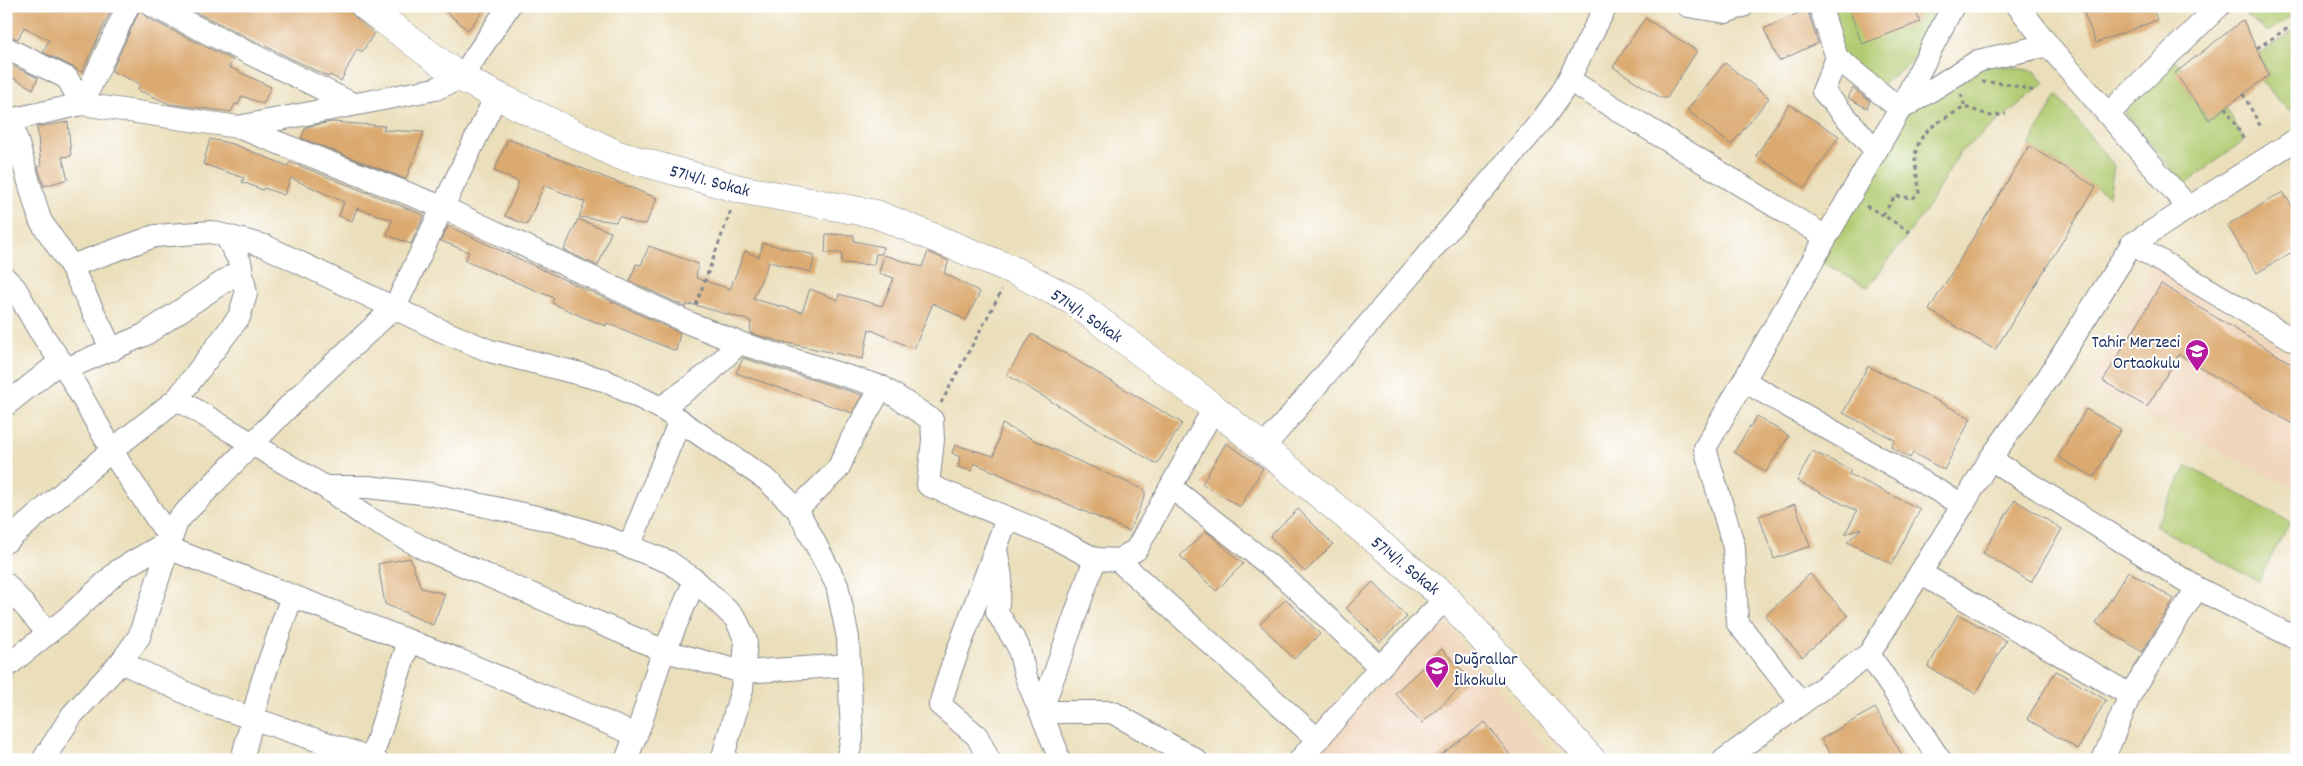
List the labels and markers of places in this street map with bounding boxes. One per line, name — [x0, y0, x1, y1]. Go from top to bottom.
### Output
place label: Tahir Merzeci Ortaokulu — [2092, 331, 2180, 377]
school or university icon: Tahir Merzeci Ortaokulu — [2184, 338, 2210, 372]
place label: Duğrallar İlkokulu — [1454, 648, 1518, 694]
school or university icon: Duğrallar İlkokulu — [1424, 655, 1450, 689]

